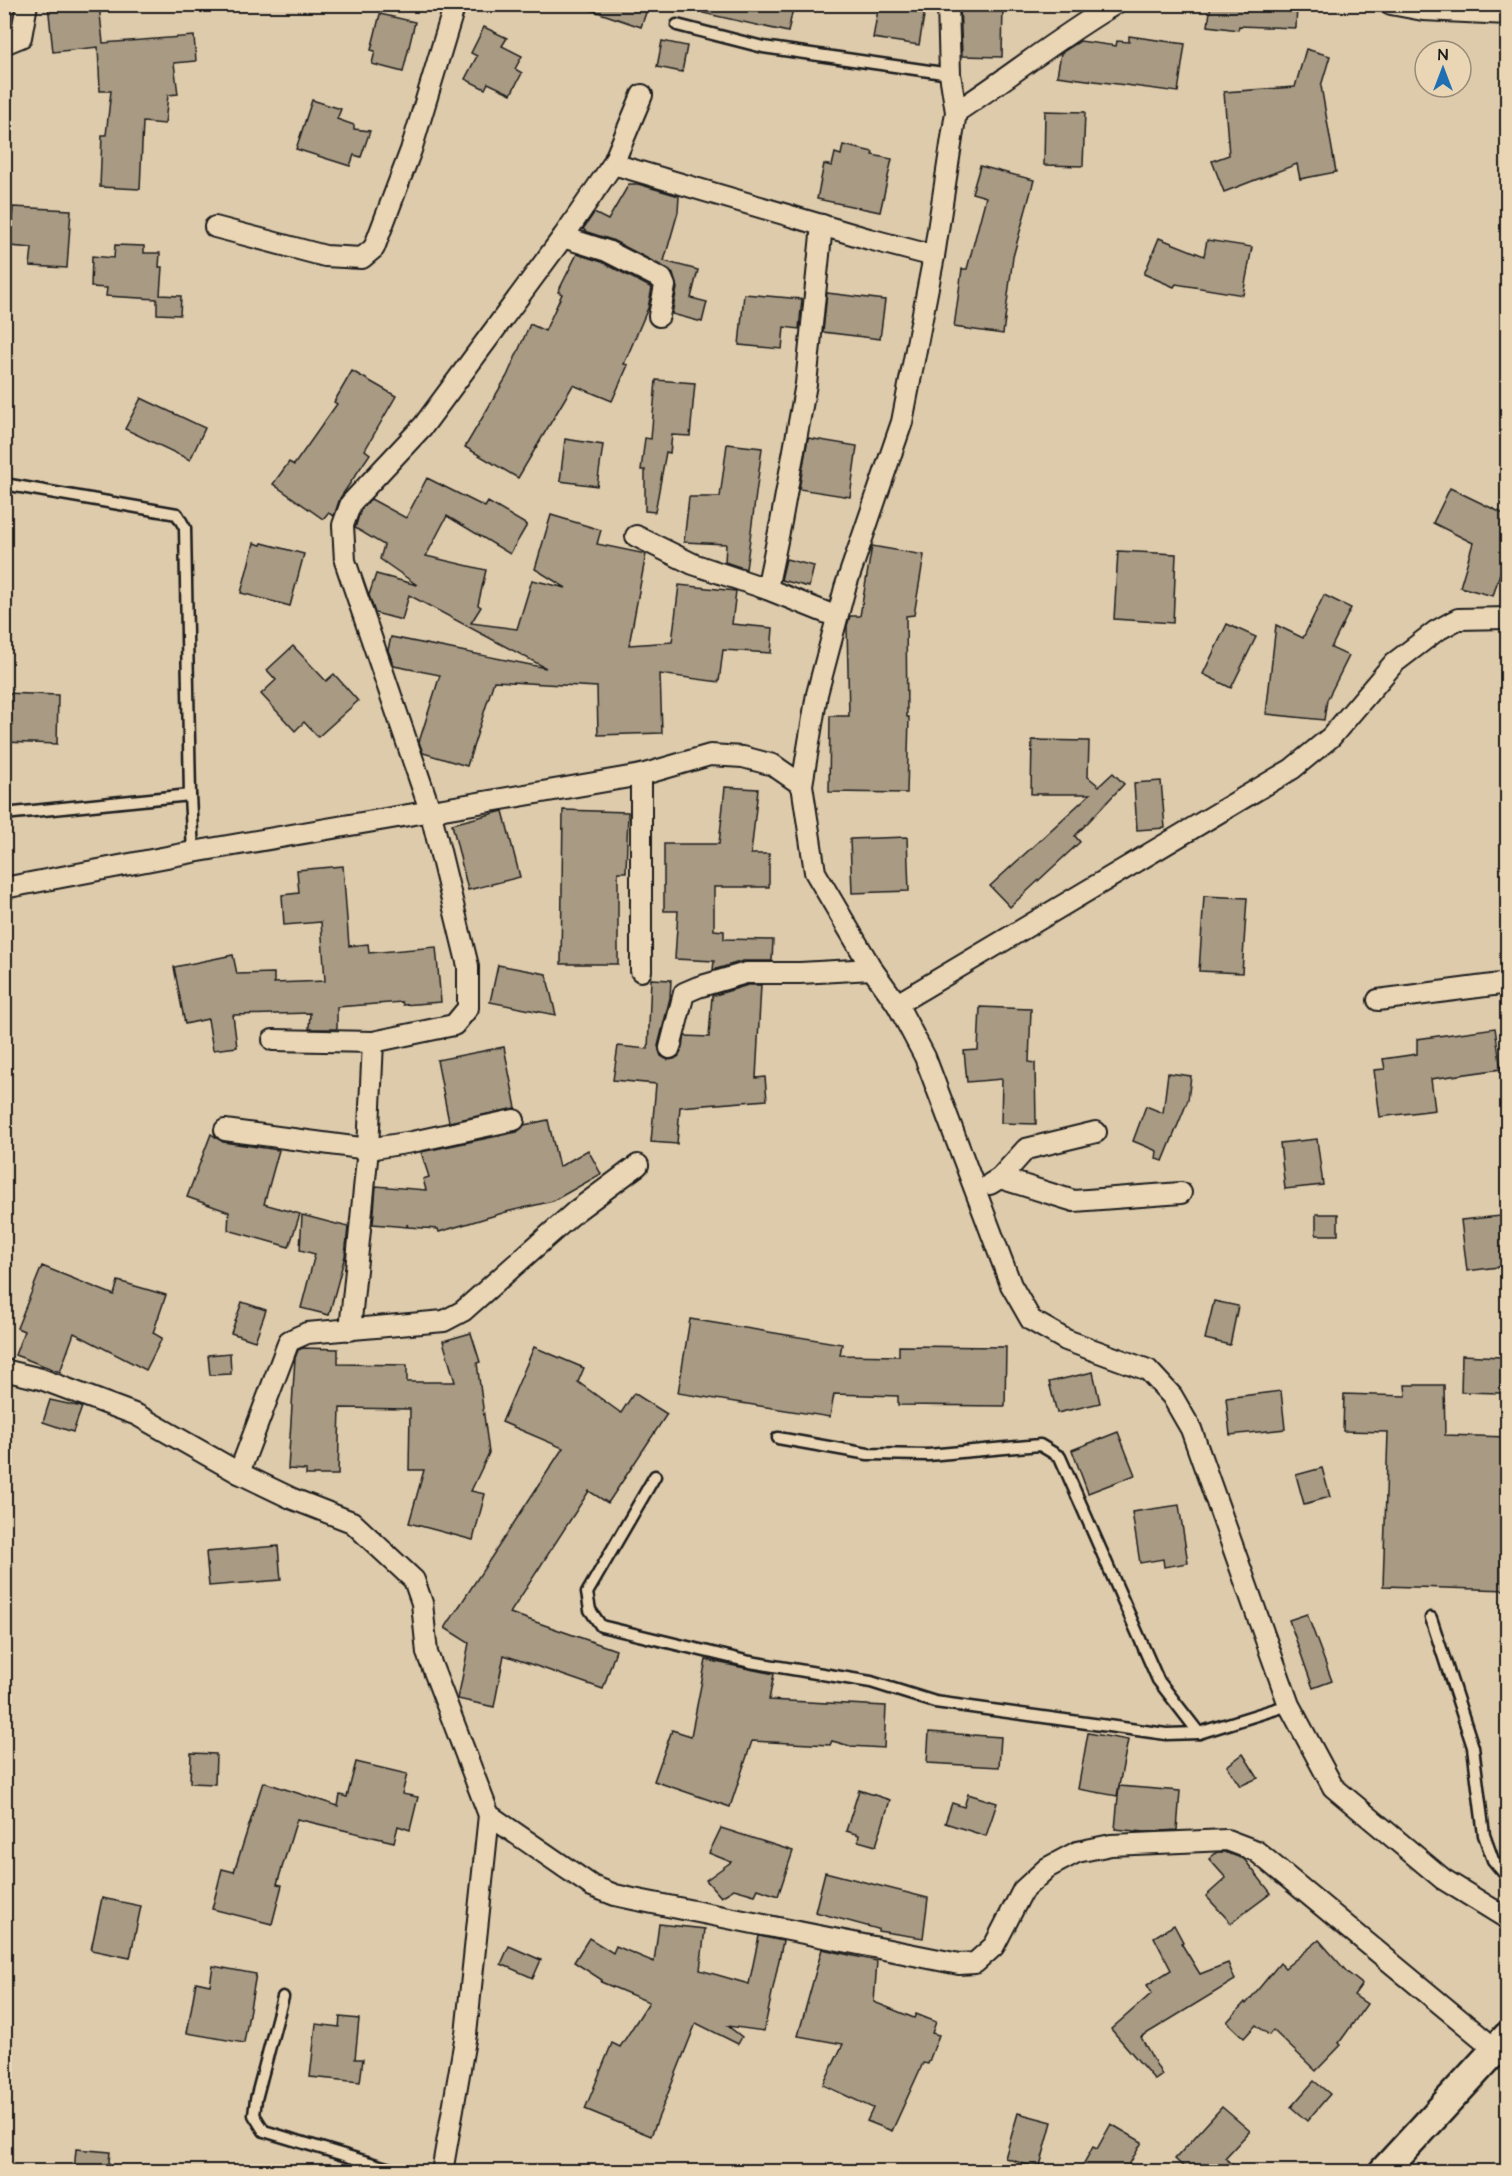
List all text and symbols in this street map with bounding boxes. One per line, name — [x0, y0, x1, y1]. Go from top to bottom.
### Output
north arrow — [1413, 39, 1473, 99]
text: N — [1438, 44, 1448, 66]

